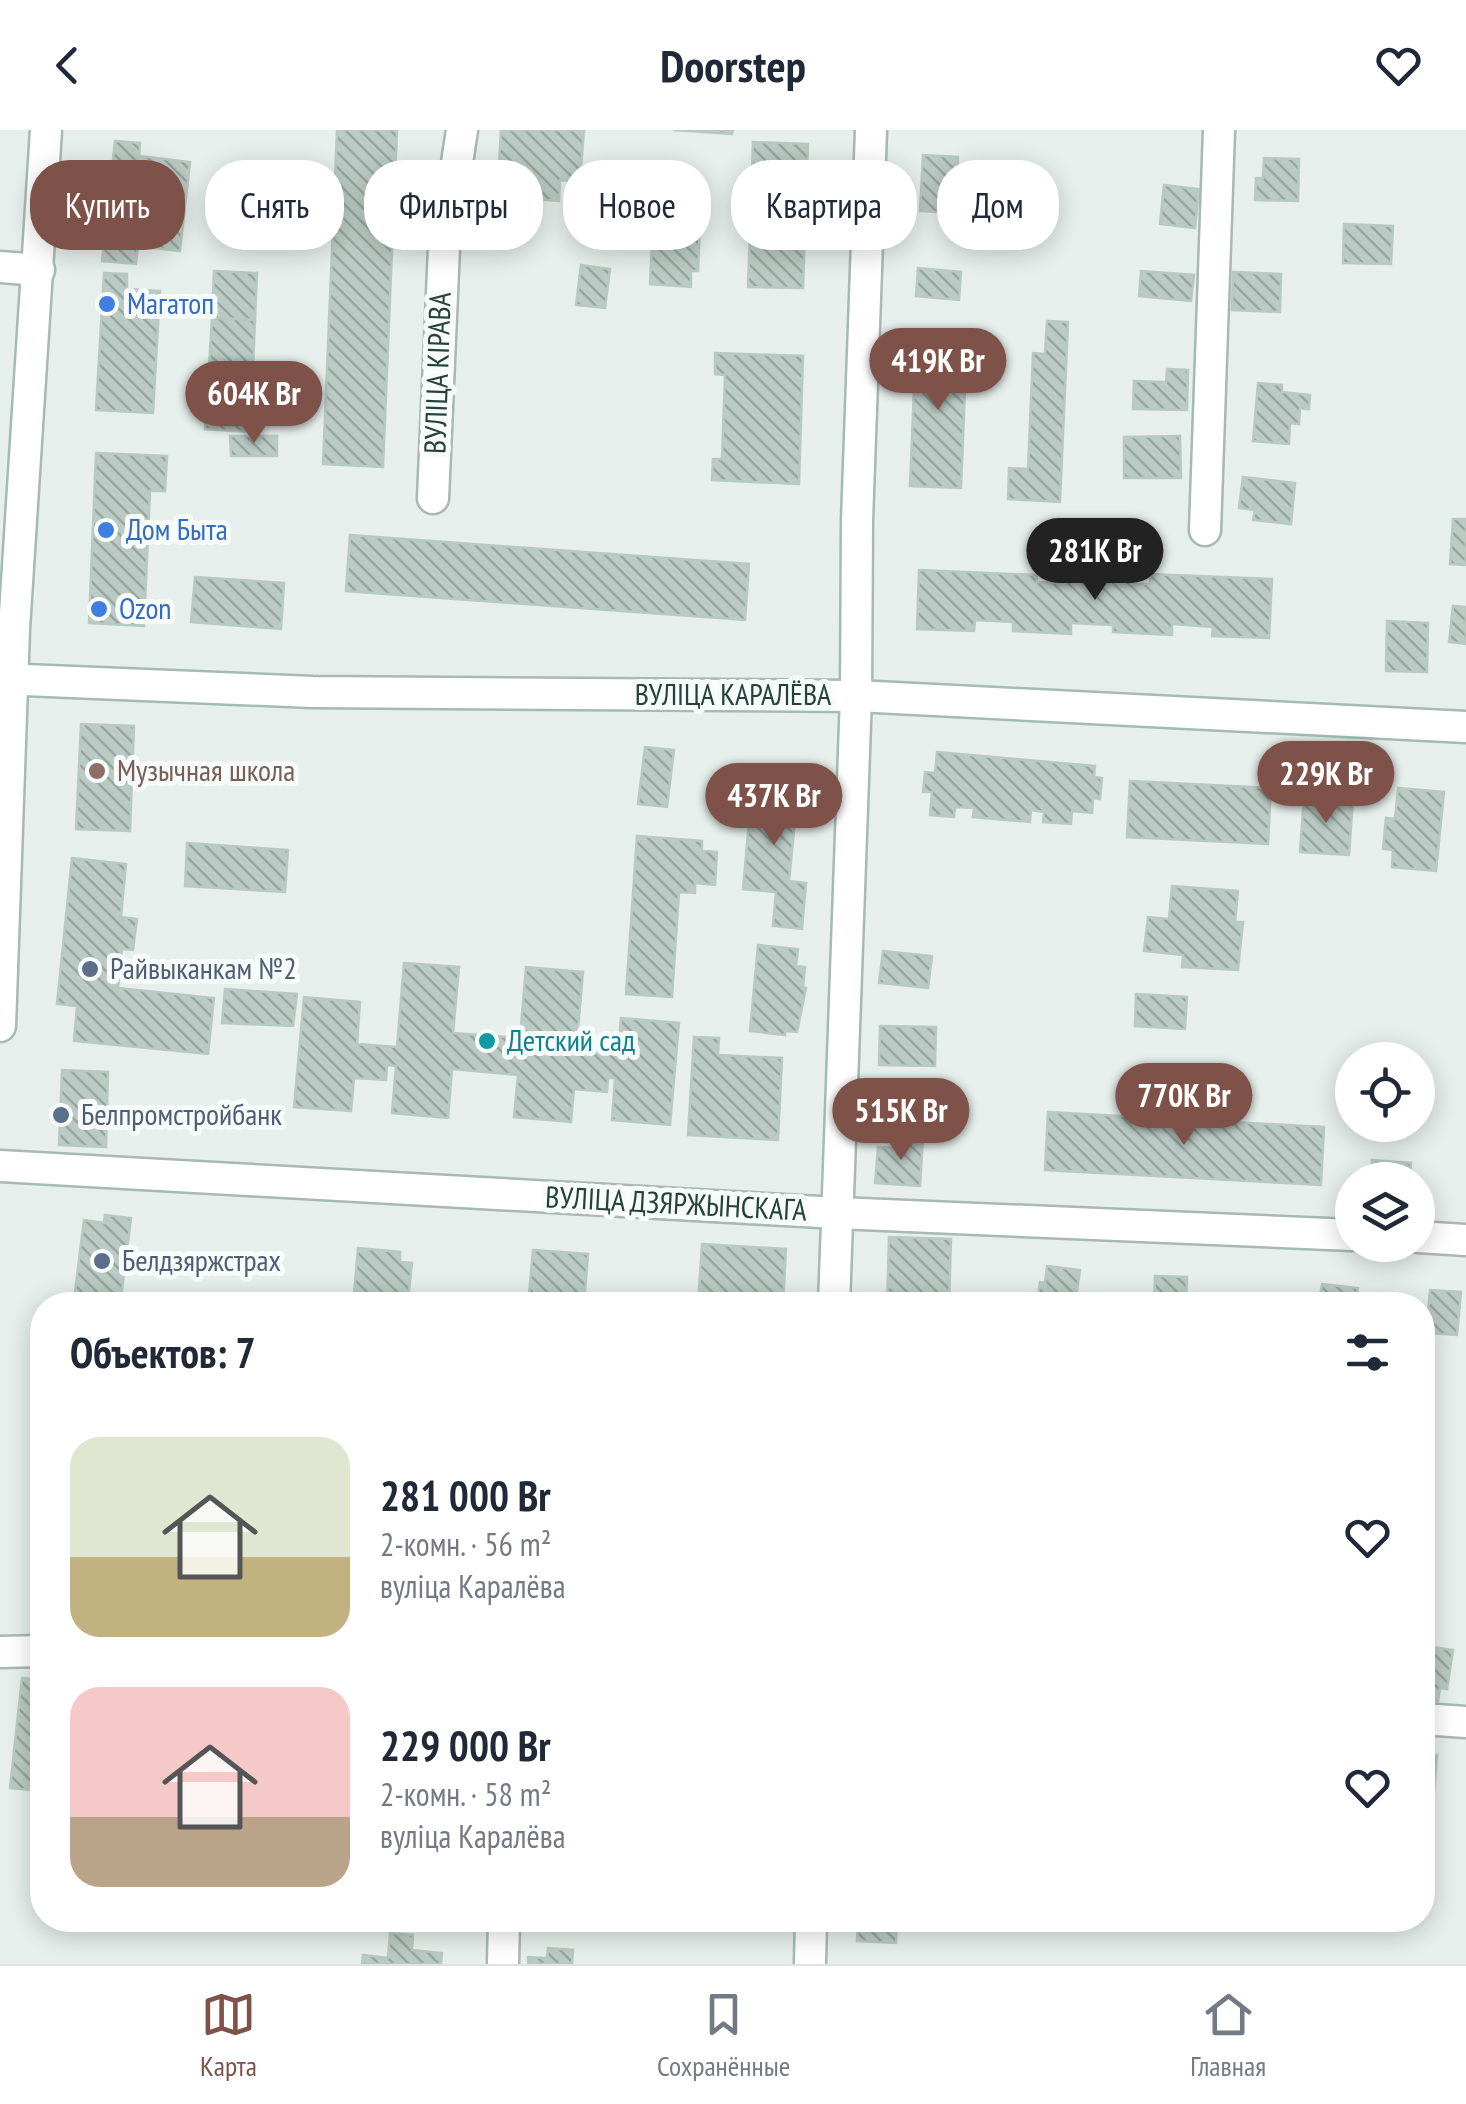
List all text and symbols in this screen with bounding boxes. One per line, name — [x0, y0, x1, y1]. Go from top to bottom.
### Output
text: Doorstep — [660, 36, 806, 94]
icon: back — [40, 38, 95, 93]
icon: heart — [1371, 38, 1426, 93]
chip: Купить — [30, 160, 185, 250]
chip: Снять — [205, 160, 344, 250]
chip: Фильтры — [364, 160, 543, 250]
chip: Новое — [563, 160, 711, 250]
chip: Квартира — [731, 160, 917, 250]
chip: Дом — [937, 160, 1059, 250]
place label: Магатоп — [127, 283, 214, 322]
street label: ВУЛІЦА КІРАВА — [414, 291, 459, 454]
marker: Магатоп — [96, 293, 118, 315]
pin: 419K Br — [846, 328, 1030, 413]
text: 419K Br — [891, 339, 985, 381]
pin: 604K Br — [162, 361, 346, 446]
text: 604K Br — [207, 372, 301, 414]
place label: Дом Быта — [126, 509, 228, 548]
pin: 281K Br — [1003, 518, 1187, 603]
marker: Дом Быта — [95, 519, 117, 541]
text: 281K Br — [1048, 529, 1142, 571]
place label: Ozon — [119, 588, 172, 627]
marker: Ozon — [88, 598, 110, 620]
street label: ВУЛІЦА КАРАЛЁВА — [635, 674, 832, 713]
pin: 229K Br — [1234, 741, 1418, 826]
place label: Музычная школа — [117, 750, 295, 789]
text: 229K Br — [1279, 752, 1373, 794]
marker: Музычная школа — [86, 760, 108, 782]
pin: 437K Br — [682, 763, 866, 848]
text: 437K Br — [727, 774, 821, 816]
place label: Райвыканкам №2 — [110, 948, 297, 987]
marker: Райвыканкам №2 — [79, 958, 101, 980]
place label: Детский сад — [507, 1020, 635, 1059]
marker: Детский сад — [476, 1030, 498, 1052]
map controls — [1335, 1042, 1435, 1262]
button: locate — [1335, 1042, 1435, 1142]
pin: 770K Br — [1092, 1063, 1276, 1148]
text: 770K Br — [1137, 1074, 1231, 1116]
pin: 515K Br — [809, 1078, 993, 1163]
text: 515K Br — [854, 1089, 948, 1131]
place label: Белпромстройбанк — [81, 1094, 282, 1133]
marker: Белпромстройбанк — [50, 1104, 72, 1126]
button: layers — [1335, 1162, 1435, 1262]
street label: ВУЛІЦА ДЗЯРЖЫНСКАГА — [544, 1176, 809, 1229]
place label: Белдзяржстрах — [122, 1240, 281, 1279]
marker: Белдзяржстрах — [91, 1250, 113, 1272]
text: Объектов: 7 — [70, 1325, 256, 1380]
icon: filters — [1340, 1325, 1395, 1380]
text: 281 000 Br — [380, 1468, 551, 1523]
icon: home — [150, 1477, 270, 1597]
icon: heart — [1340, 1510, 1395, 1565]
text: 2-комн. · 56 m² — [380, 1523, 551, 1565]
text: вуліца Каралёва — [380, 1565, 565, 1607]
text: 229 000 Br — [380, 1718, 551, 1773]
icon: home — [150, 1727, 270, 1847]
icon: heart — [1340, 1760, 1395, 1815]
text: 2-комн. · 58 m² — [380, 1773, 551, 1815]
text: вуліца Каралёва — [380, 1815, 565, 1857]
tab: Карта — [200, 1987, 257, 2084]
tab: Сохранённые — [657, 1987, 790, 2084]
tab: Главная — [1190, 1987, 1266, 2084]

